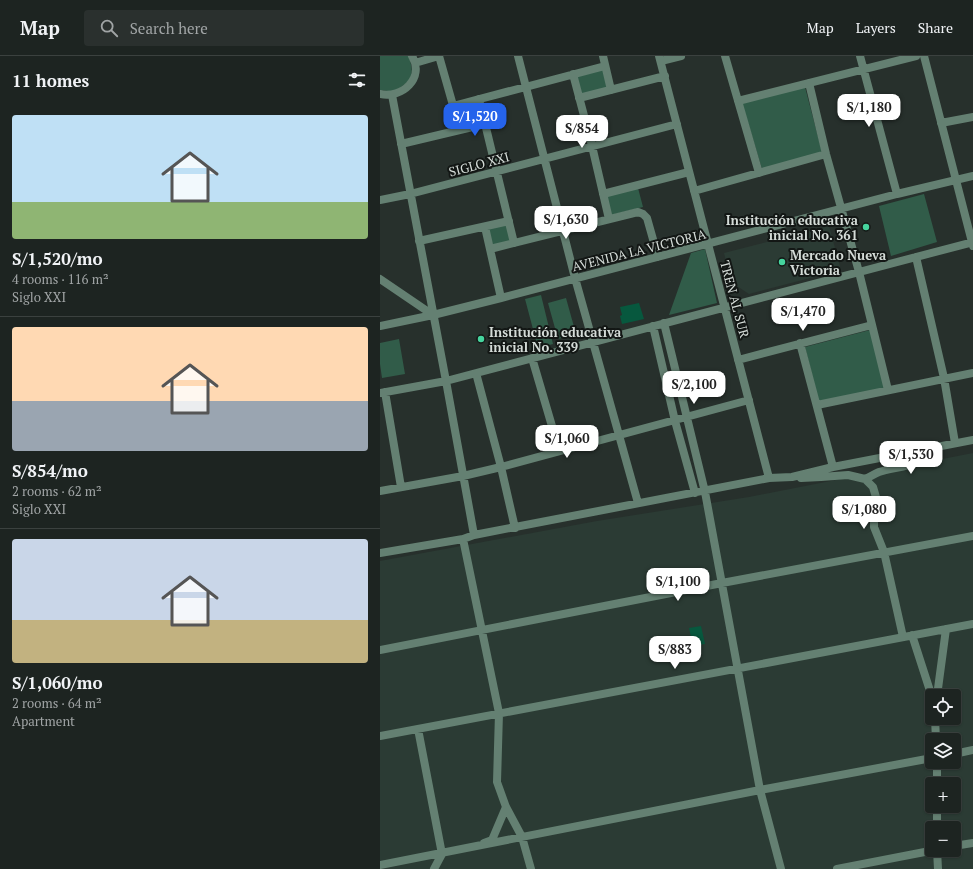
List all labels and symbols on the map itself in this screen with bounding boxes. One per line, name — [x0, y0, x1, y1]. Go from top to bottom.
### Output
pin: S/1,180 — [832, 94, 906, 128]
pin: S/1,520 — [438, 103, 512, 137]
pin: S/854 — [554, 115, 610, 149]
street label: SIGLO XXI — [447, 147, 511, 181]
pin: S/1,630 — [529, 206, 603, 240]
place label: Institución educativa inicial No. 361 — [726, 211, 859, 244]
marker: Institución educativa inicial No. 361 — [861, 222, 871, 232]
street label: AVENIDA LA VICTORIA — [570, 225, 708, 275]
place label: Mercado Nueva Victoria — [790, 246, 887, 279]
marker: Mercado Nueva Victoria — [777, 257, 787, 267]
street label: TREN AL SUR — [716, 258, 754, 340]
pin: S/1,470 — [766, 298, 840, 332]
place label: Institución educativa inicial No. 339 — [489, 323, 622, 356]
marker: Institución educativa inicial No. 339 — [476, 334, 486, 344]
pin: S/2,100 — [657, 371, 731, 405]
pin: S/1,060 — [530, 425, 604, 459]
pin: S/1,530 — [874, 441, 948, 475]
pin: S/1,080 — [827, 496, 901, 530]
pin: S/1,100 — [641, 568, 715, 602]
pin: S/883 — [647, 636, 703, 670]

